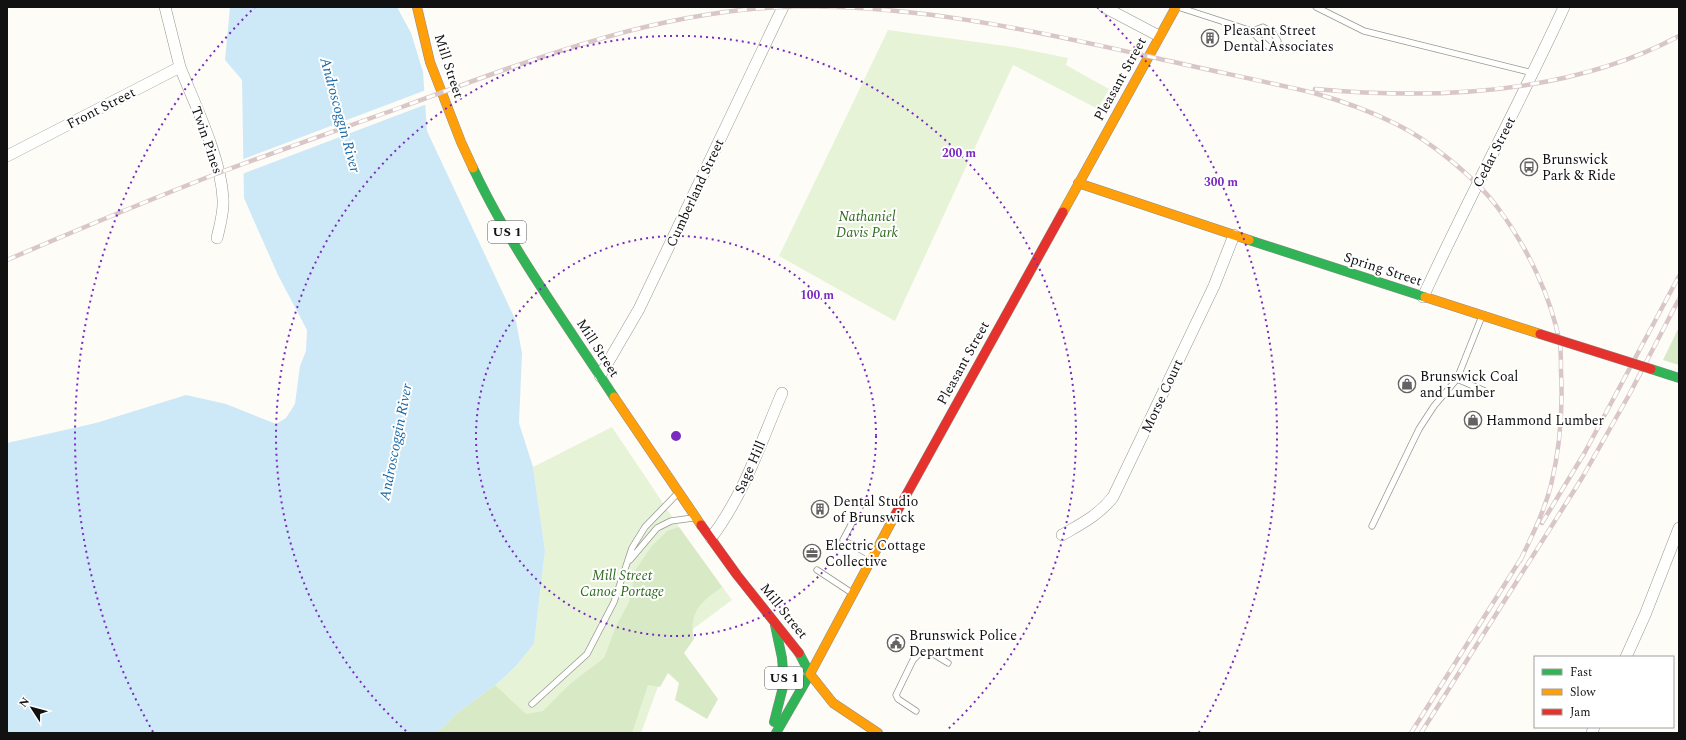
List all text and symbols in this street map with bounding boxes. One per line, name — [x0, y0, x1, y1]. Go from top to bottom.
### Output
place label: Pleasant Street Dental Associates — [1223, 20, 1334, 57]
building icon: Pleasant Street Dental Associates — [1200, 28, 1220, 48]
street label: Mill Street — [429, 31, 469, 101]
street label: Pleasant Street — [1088, 33, 1152, 125]
water label: Androscoggin River — [313, 54, 367, 176]
street label: Front Street — [63, 82, 139, 134]
street label: Twin Pines — [186, 103, 228, 177]
street label: Cedar Street — [1467, 113, 1521, 191]
street label: Cumberland Street — [661, 135, 729, 251]
text: 200 m — [942, 144, 976, 163]
place label: Brunswick Park & Ride — [1542, 149, 1616, 186]
bus stop icon: Brunswick Park & Ride — [1519, 157, 1539, 177]
text: 300 m — [1204, 173, 1238, 192]
park label: Nathaniel Davis Park — [836, 206, 899, 243]
road number: US 1 — [488, 221, 526, 243]
street label: Spring Street — [1341, 246, 1425, 292]
text: 100 m — [800, 286, 834, 305]
street label: Mill Street — [571, 314, 625, 382]
street label: Pleasant Street — [931, 317, 995, 409]
street label: Morse Court — [1136, 356, 1188, 436]
place label: Brunswick Coal and Lumber — [1420, 366, 1518, 403]
shop icon: Brunswick Coal and Lumber — [1397, 374, 1417, 394]
water label: Androscoggin River — [373, 381, 419, 503]
shop icon: Hammond Lumber — [1463, 410, 1483, 430]
place label: Hammond Lumber — [1486, 410, 1605, 431]
centre of rings — [669, 429, 683, 443]
street label: Sage Hill — [729, 437, 771, 497]
place label: Dental Studio of Brunswick — [833, 491, 918, 528]
building icon: Dental Studio of Brunswick — [810, 499, 830, 519]
place label: Electric Cottage Collective — [825, 535, 926, 572]
office icon: Electric Cottage Collective — [802, 543, 822, 563]
park label: Mill Street Canoe Portage — [580, 565, 664, 602]
street label: Mill Street — [755, 579, 813, 643]
place label: Brunswick Police Department — [909, 625, 1017, 662]
public building icon: Brunswick Police Department — [886, 633, 906, 653]
legend — [1534, 656, 1674, 728]
text: Fast — [1570, 663, 1592, 682]
road number: US 1 — [765, 667, 803, 689]
text: Slow — [1570, 683, 1596, 702]
north arrow — [12, 688, 52, 728]
text: N — [15, 694, 34, 711]
text: Jam — [1570, 703, 1591, 722]

